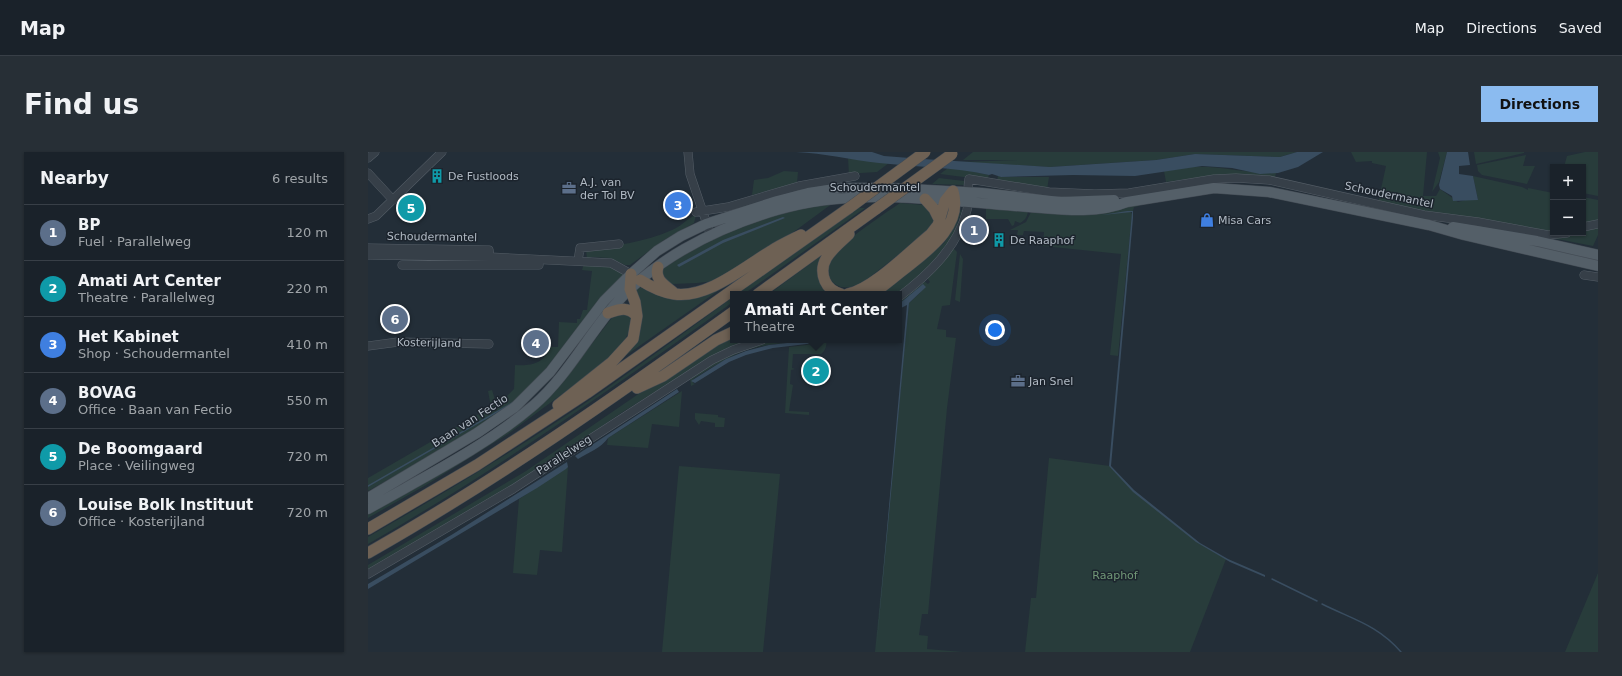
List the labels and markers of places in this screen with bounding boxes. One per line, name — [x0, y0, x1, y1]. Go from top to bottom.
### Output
building icon: De Fustloods — [429, 168, 445, 184]
place label: De Fustloods — [448, 170, 519, 183]
place label: A.J. van der Tol BV — [580, 176, 635, 202]
office icon: A.J. van der Tol BV — [561, 180, 577, 196]
pin: 3 — [665, 190, 691, 220]
pin: 5 — [398, 193, 424, 223]
shop icon: Misa Cars — [1199, 212, 1215, 228]
place label: Misa Cars — [1218, 214, 1271, 227]
pin: 1 — [961, 215, 987, 245]
building icon: De Raaphof — [991, 232, 1007, 248]
place label: De Raaphof — [1010, 234, 1075, 247]
pin: 6 — [382, 304, 408, 334]
pin: 4 — [523, 328, 549, 358]
pin: 2 — [803, 356, 829, 386]
office icon: Jan Snel — [1010, 373, 1026, 389]
place label: Jan Snel — [1028, 375, 1073, 388]

